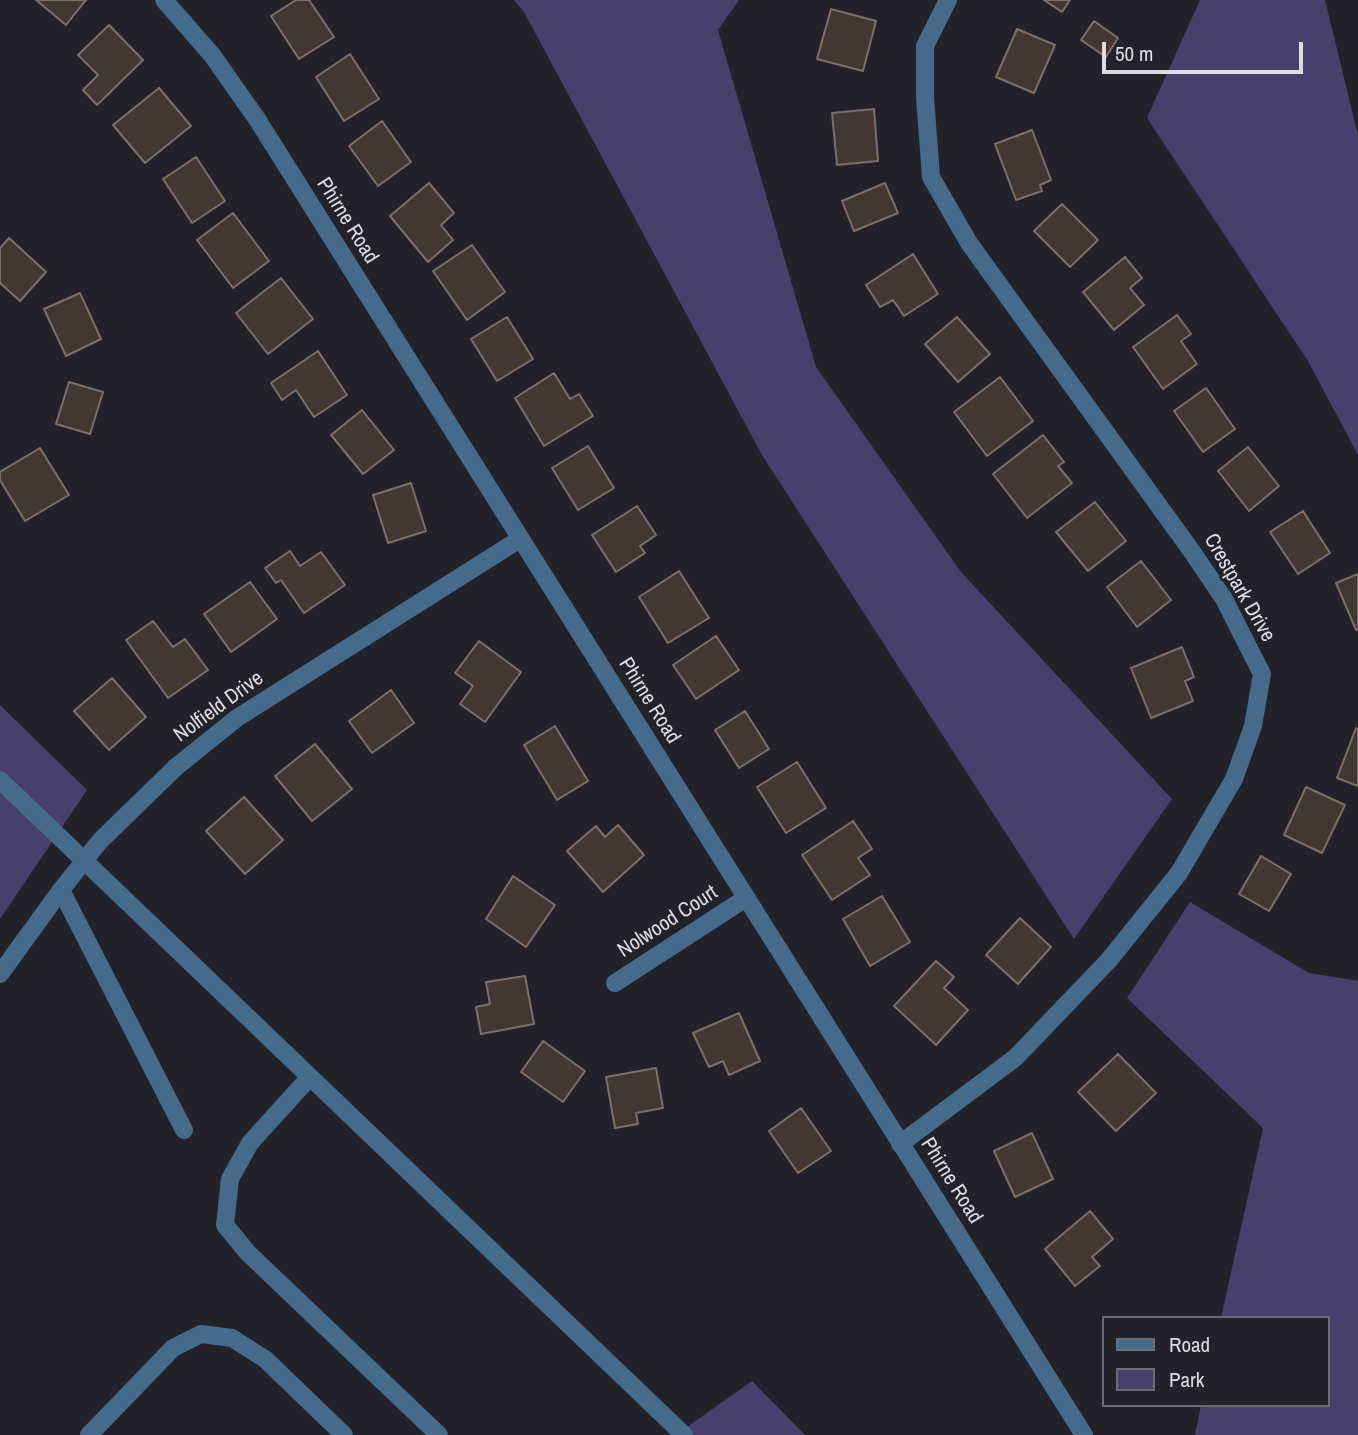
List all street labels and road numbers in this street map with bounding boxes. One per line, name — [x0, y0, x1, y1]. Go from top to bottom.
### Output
street label: Phirne Road — [311, 173, 383, 269]
street label: Crestpark Drive — [1198, 529, 1280, 647]
street label: Phirne Road — [613, 653, 685, 749]
street label: Nolfield Drive — [169, 666, 269, 748]
street label: Nolwood Court — [613, 880, 723, 964]
street label: Phirne Road — [915, 1133, 987, 1229]

